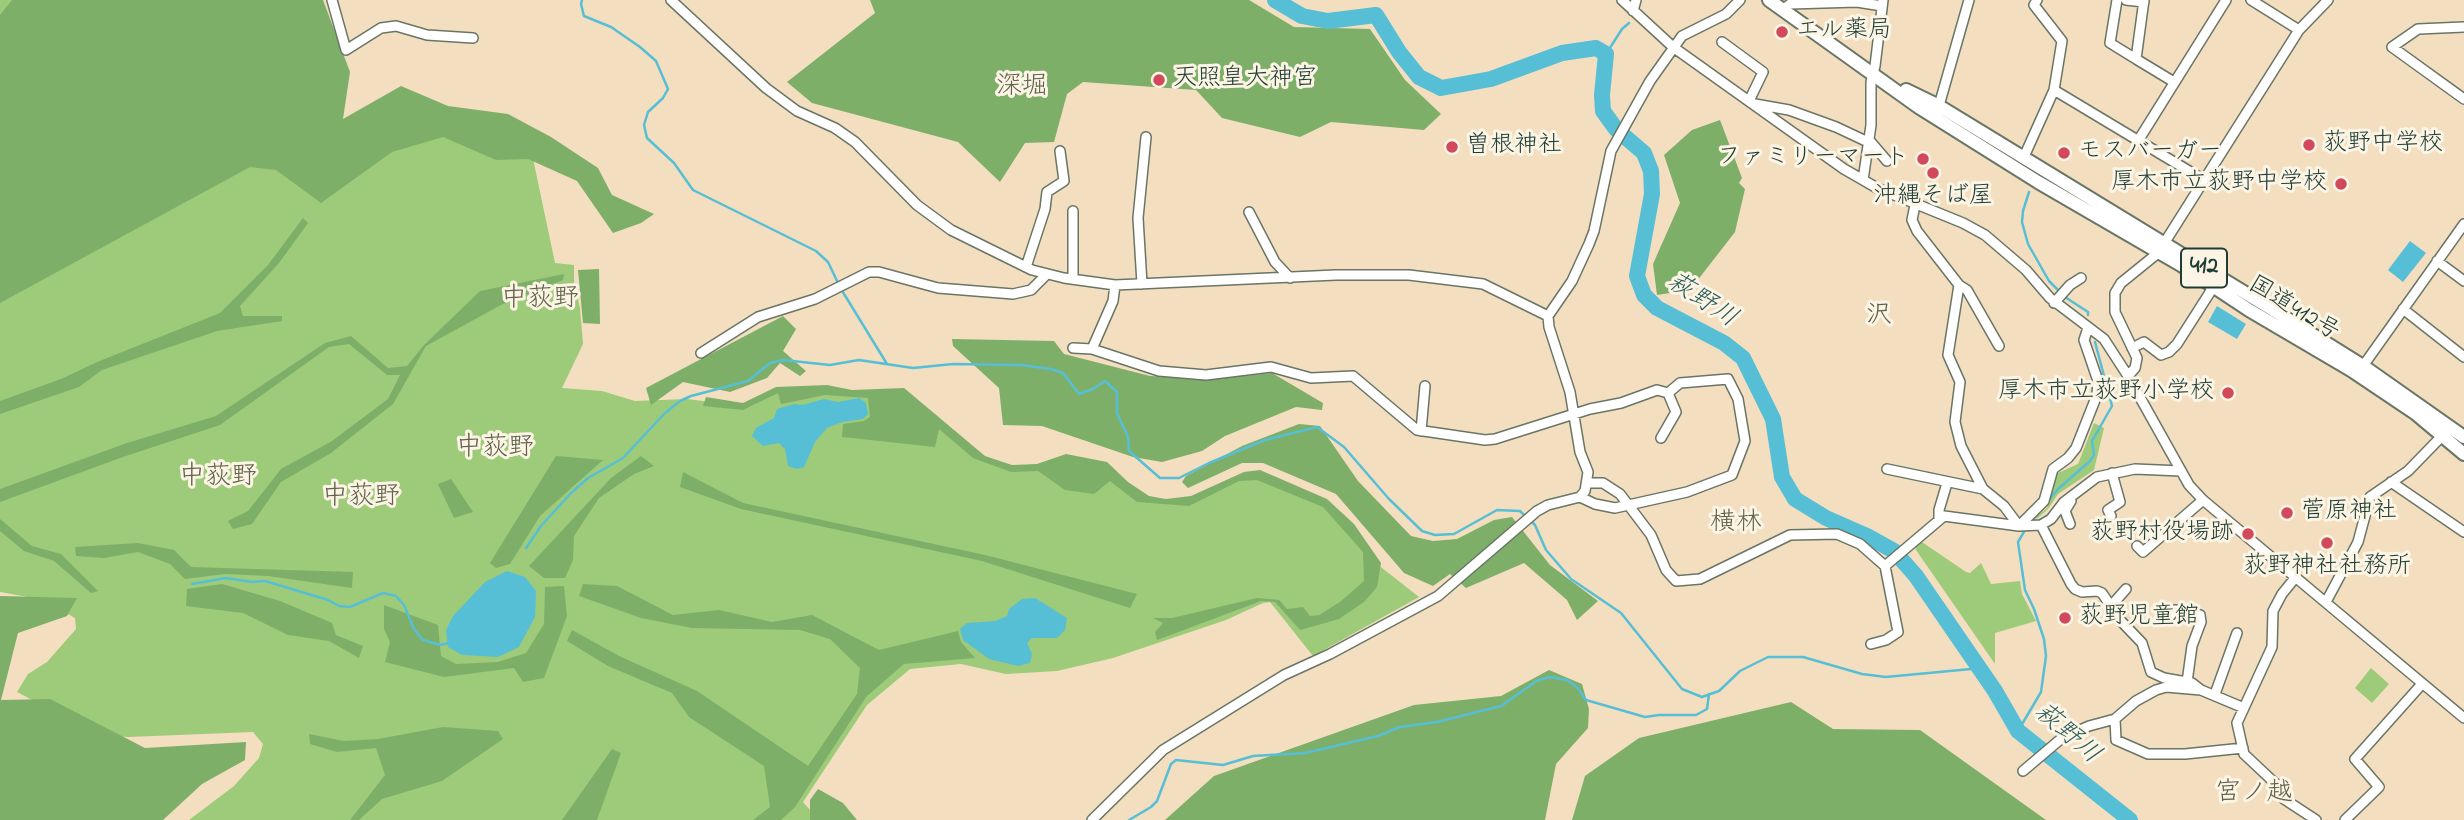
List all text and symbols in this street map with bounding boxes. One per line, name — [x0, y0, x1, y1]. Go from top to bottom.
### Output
place label: エル薬局 — [1796, 18, 1892, 46]
marker: エル薬局 — [1774, 24, 1790, 40]
place label: 天照皇大神宮 — [1173, 66, 1317, 94]
marker: 天照皇大神宮 — [1151, 72, 1167, 88]
district label: 深堀 — [996, 73, 1048, 105]
place label: 荻野中学校 — [2323, 131, 2443, 159]
place label: 曽根神社 — [1466, 133, 1562, 161]
marker: 荻野中学校 — [2301, 137, 2317, 153]
marker: 曽根神社 — [1444, 139, 1460, 155]
place label: モスバーガー — [2078, 139, 2222, 167]
place label: ファミリーマート — [1717, 145, 1909, 173]
marker: モスバーガー — [2056, 145, 2072, 161]
marker: ファミリーマート — [1915, 151, 1931, 167]
marker: 沖縄そば屋 — [1925, 165, 1941, 181]
place label: 厚木市立荻野中学校 — [2111, 170, 2327, 198]
marker: 厚木市立荻野中学校 — [2333, 176, 2349, 192]
place label: 沖縄そば屋 — [1873, 184, 1993, 212]
road number: 412 — [2181, 248, 2227, 288]
water label: 萩野川 — [1660, 268, 1742, 336]
street label: 国道412号 — [2242, 272, 2344, 348]
district label: 中荻野 — [501, 285, 579, 317]
district label: 沢 — [1866, 302, 1892, 334]
place label: 厚木市立荻野小学校 — [1998, 379, 2214, 407]
marker: 厚木市立荻野小学校 — [2220, 385, 2236, 401]
district label: 中荻野 — [456, 434, 534, 466]
district label: 中荻野 — [179, 463, 257, 495]
district label: 中荻野 — [322, 483, 400, 515]
place label: 菅原神社 — [2301, 499, 2397, 527]
marker: 菅原神社 — [2279, 505, 2295, 521]
district label: 横林 — [1710, 509, 1762, 541]
place label: 荻野村役場跡 — [2090, 520, 2234, 548]
marker: 荻野村役場跡 — [2240, 526, 2256, 542]
marker: 荻野神社社務所 — [2319, 535, 2335, 551]
place label: 荻野神社社務所 — [2243, 554, 2411, 582]
place label: 荻野児童館 — [2079, 604, 2199, 632]
marker: 荻野児童館 — [2057, 610, 2073, 626]
water label: 萩野川 — [2026, 698, 2106, 772]
district label: 宮ノ越 — [2215, 779, 2293, 811]

